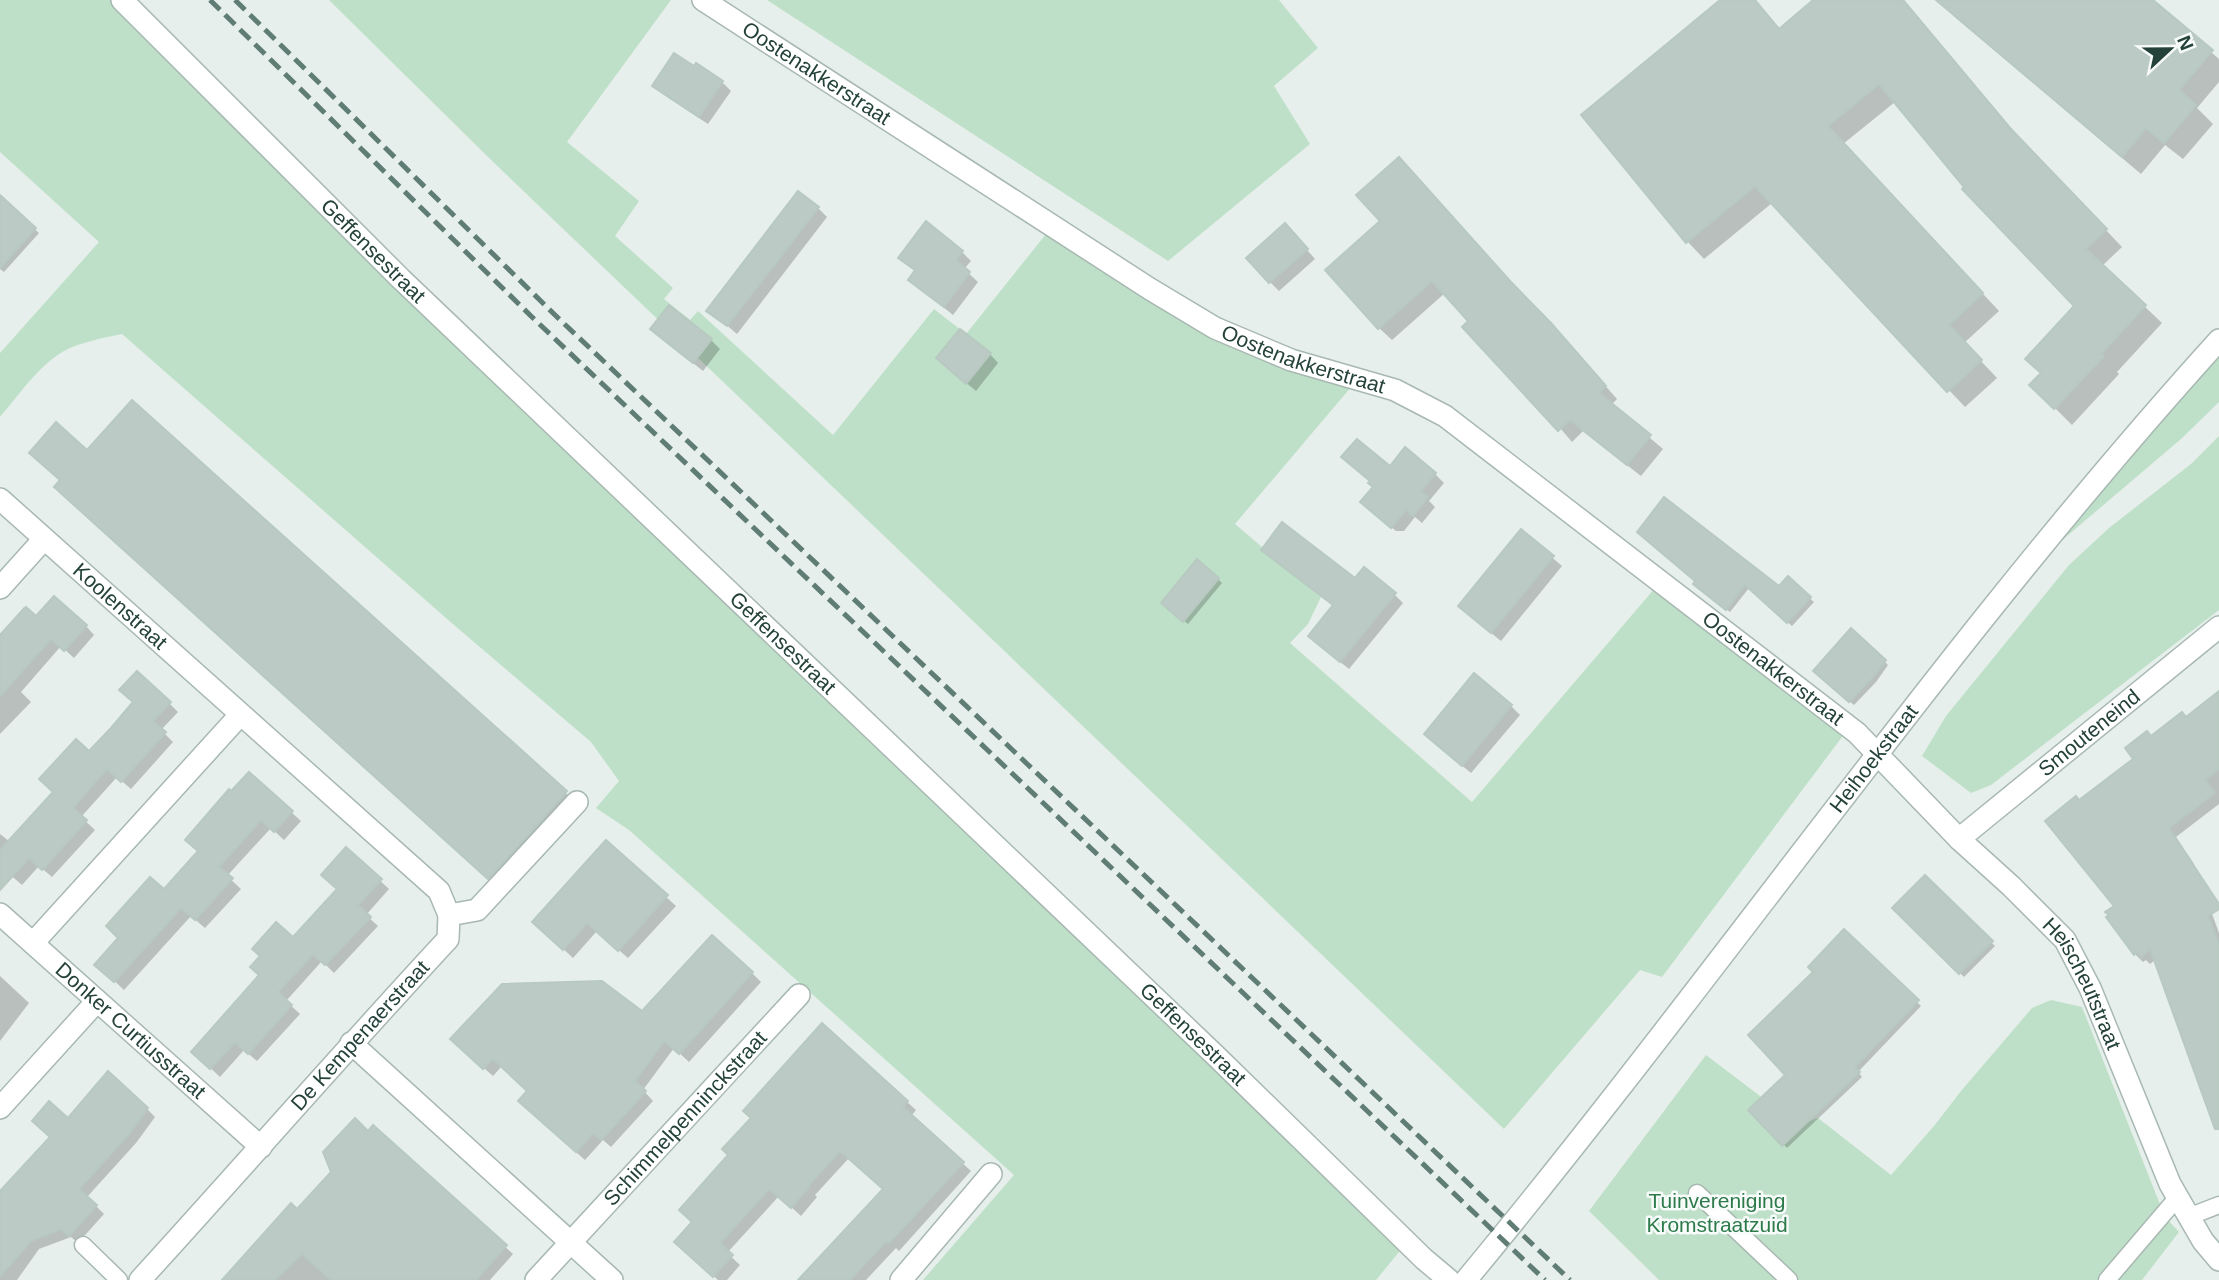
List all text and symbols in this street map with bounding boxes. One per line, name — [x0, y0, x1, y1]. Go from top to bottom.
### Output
north arrow — [2135, 14, 2205, 84]
street label: Oostenakkerstraat — [738, 17, 895, 129]
text: N — [2173, 33, 2198, 53]
street label: Geffensestraat — [317, 194, 431, 307]
street label: Oostenakkerstraat — [1218, 320, 1388, 398]
street label: Koolenstraat — [69, 558, 172, 654]
street label: Geffensestraat — [725, 587, 841, 698]
street label: Oostenakkerstraat — [1698, 607, 1848, 730]
street label: Smouteneind — [2034, 684, 2144, 780]
street label: Heihoekstraat — [1825, 700, 1922, 817]
street label: Heischeutstraat — [2038, 913, 2126, 1053]
street label: De Kempenaerstraat — [286, 955, 433, 1115]
street label: Donker Curtiusstraat — [51, 957, 211, 1103]
street label: Geffensestraat — [1136, 978, 1251, 1090]
street label: Schimmelpenninckstraat — [599, 1026, 771, 1210]
park label: Tuinvereniging Kromstraatzuid — [1646, 1189, 1788, 1236]

